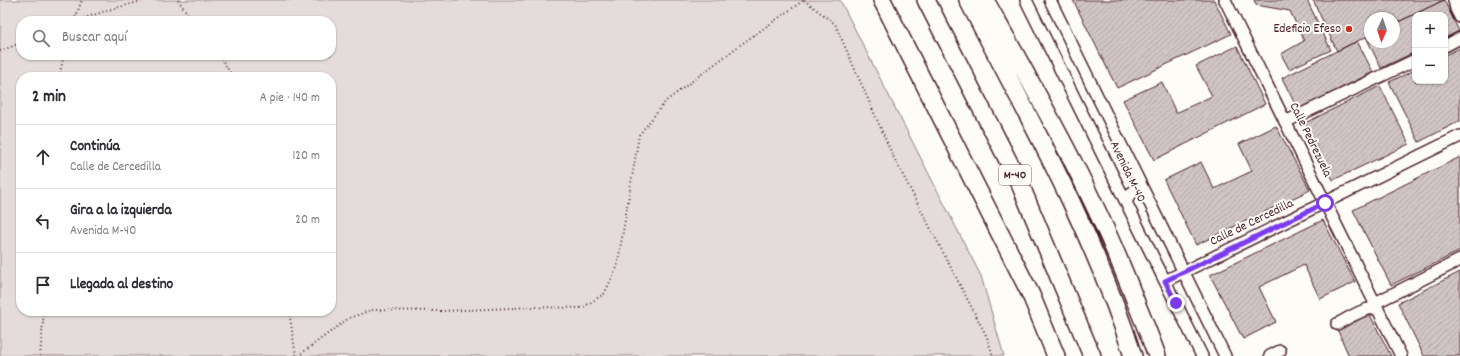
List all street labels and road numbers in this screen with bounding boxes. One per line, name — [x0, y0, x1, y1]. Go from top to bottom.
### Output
street label: Calle Pedrezuela — [1284, 99, 1337, 181]
street label: Avenida M-40 — [1104, 138, 1150, 206]
road number: M-40 — [999, 165, 1031, 185]
street label: Calle de Cercedilla — [1207, 194, 1298, 251]

